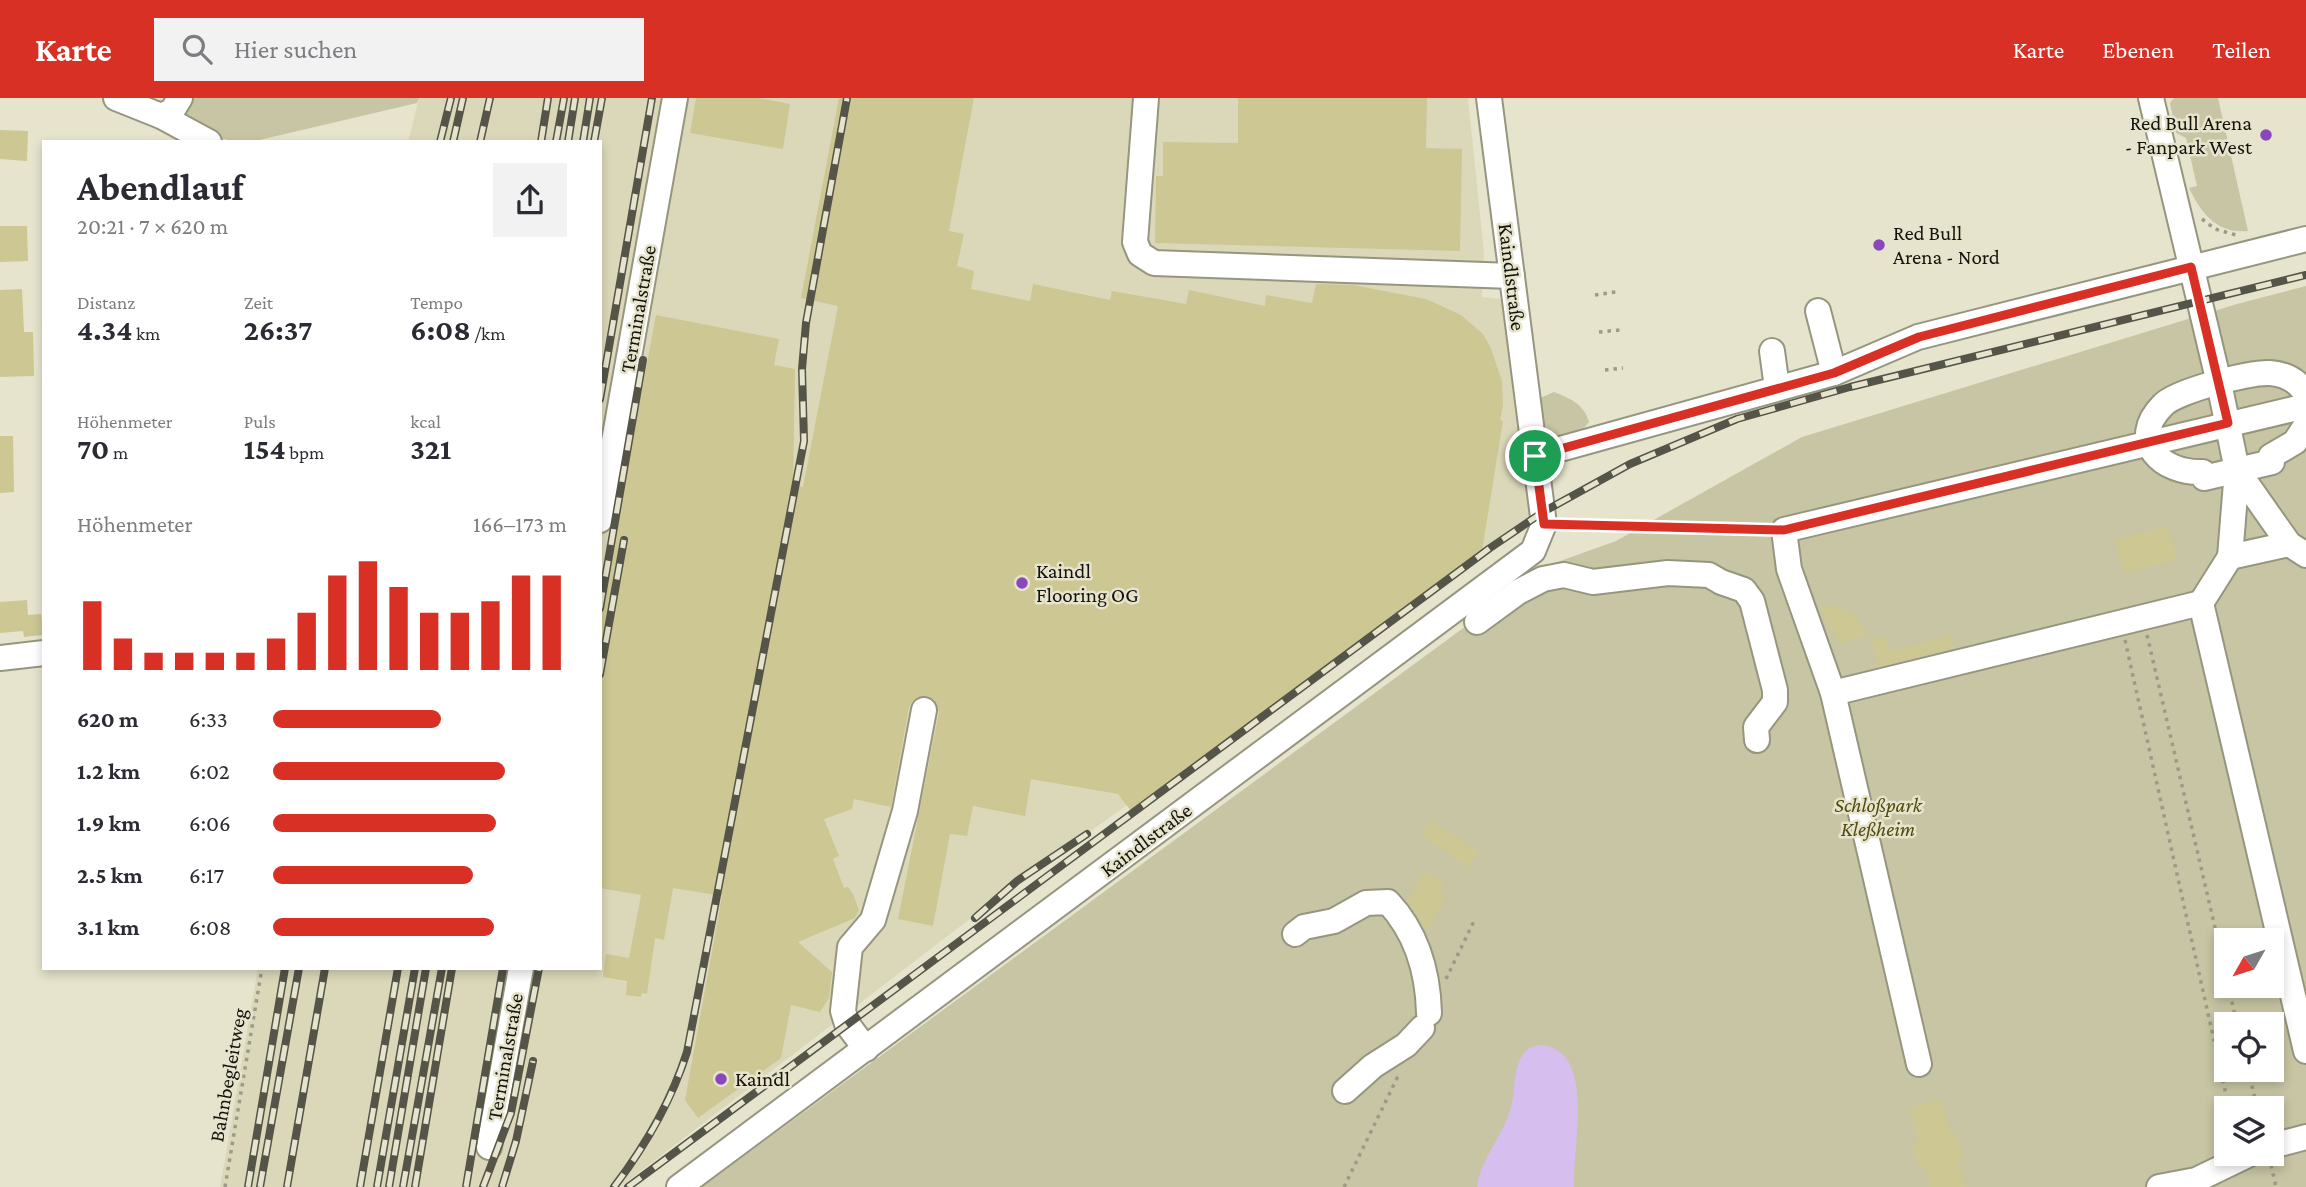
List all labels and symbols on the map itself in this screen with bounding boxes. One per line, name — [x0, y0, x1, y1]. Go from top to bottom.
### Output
place label: Red Bull Arena - Fanpark West — [2125, 111, 2253, 159]
marker: Red Bull Arena - Fanpark West — [2258, 127, 2274, 143]
place label: Red Bull Arena - Nord — [1893, 221, 2000, 269]
street label: Kaindlstraße — [1494, 222, 1530, 332]
marker: Red Bull Arena - Nord — [1871, 237, 1887, 253]
street label: Terminalstraße — [615, 243, 661, 375]
pin — [1505, 426, 1565, 486]
place label: Kaindl Flooring OG — [1036, 559, 1138, 607]
marker: Kaindl Flooring OG — [1014, 575, 1030, 591]
park label: Schloßpark Kleßheim — [1834, 793, 1923, 841]
street label: Kaindlstraße — [1096, 798, 1196, 882]
north arrow — [2214, 928, 2284, 998]
street label: Terminalstraße — [482, 991, 528, 1123]
street label: Bahnbegleitweg — [204, 1006, 252, 1144]
place label: Kaindl — [735, 1067, 790, 1091]
marker: Kaindl — [713, 1071, 729, 1087]

